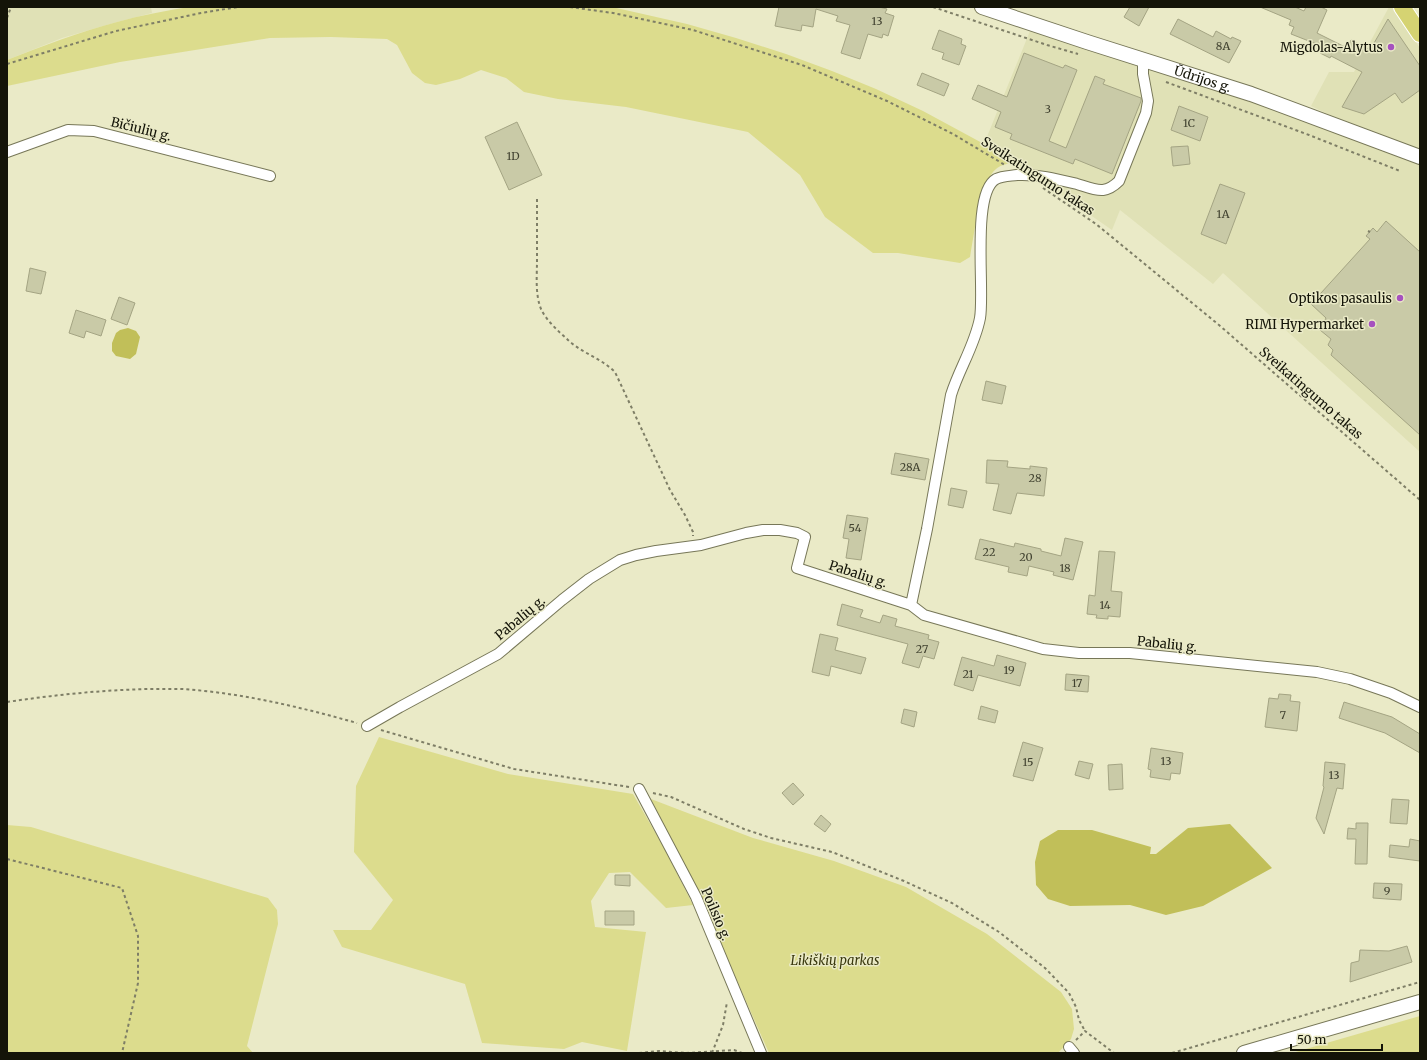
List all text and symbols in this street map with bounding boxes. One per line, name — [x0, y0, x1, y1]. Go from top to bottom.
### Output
house number: 13 — [872, 14, 882, 28]
house number: 8A — [1216, 39, 1230, 53]
place label: Migdolas-Alytus — [1280, 39, 1383, 56]
marker: Migdolas-Alytus — [1386, 42, 1396, 52]
street label: Ūdrijos g. — [1172, 62, 1233, 96]
house number: 3 — [1045, 102, 1051, 116]
street label: Bičiulių g. — [109, 113, 173, 145]
house number: 1C — [1183, 116, 1195, 130]
street label: Sveikatingumo takas — [978, 133, 1098, 219]
house number: 1D — [506, 149, 520, 163]
house number: 1A — [1217, 207, 1230, 221]
place label: Optikos pasaulis — [1289, 290, 1392, 307]
marker: Optikos pasaulis — [1395, 293, 1405, 303]
place label: RIMI Hypermarket — [1245, 316, 1364, 333]
marker: RIMI Hypermarket — [1367, 319, 1377, 329]
street label: Sveikatingumo takas — [1256, 343, 1366, 443]
house number: 28A — [900, 460, 921, 474]
house number: 28 — [1029, 471, 1042, 485]
house number: 54 — [849, 521, 862, 535]
house number: 22 — [983, 545, 995, 559]
house number: 20 — [1019, 550, 1033, 564]
street label: Pabalių g. — [827, 557, 889, 591]
house number: 18 — [1059, 561, 1071, 575]
street label: Pabalių g. — [491, 592, 549, 644]
house number: 14 — [1099, 598, 1111, 612]
street label: Pabalių g. — [1136, 632, 1198, 656]
house number: 27 — [916, 642, 928, 656]
house number: 19 — [1003, 663, 1015, 677]
house number: 21 — [962, 667, 974, 681]
house number: 17 — [1072, 676, 1082, 690]
house number: 7 — [1280, 708, 1286, 722]
house number: 13 — [1161, 754, 1171, 768]
house number: 15 — [1022, 755, 1034, 769]
house number: 13 — [1329, 768, 1339, 782]
house number: 9 — [1384, 884, 1391, 898]
street label: Poilsio g. — [697, 885, 735, 943]
park label: Likiškių parkas — [790, 952, 880, 969]
scale bar — [1291, 1026, 1382, 1052]
text: 50 m — [1297, 1032, 1326, 1047]

